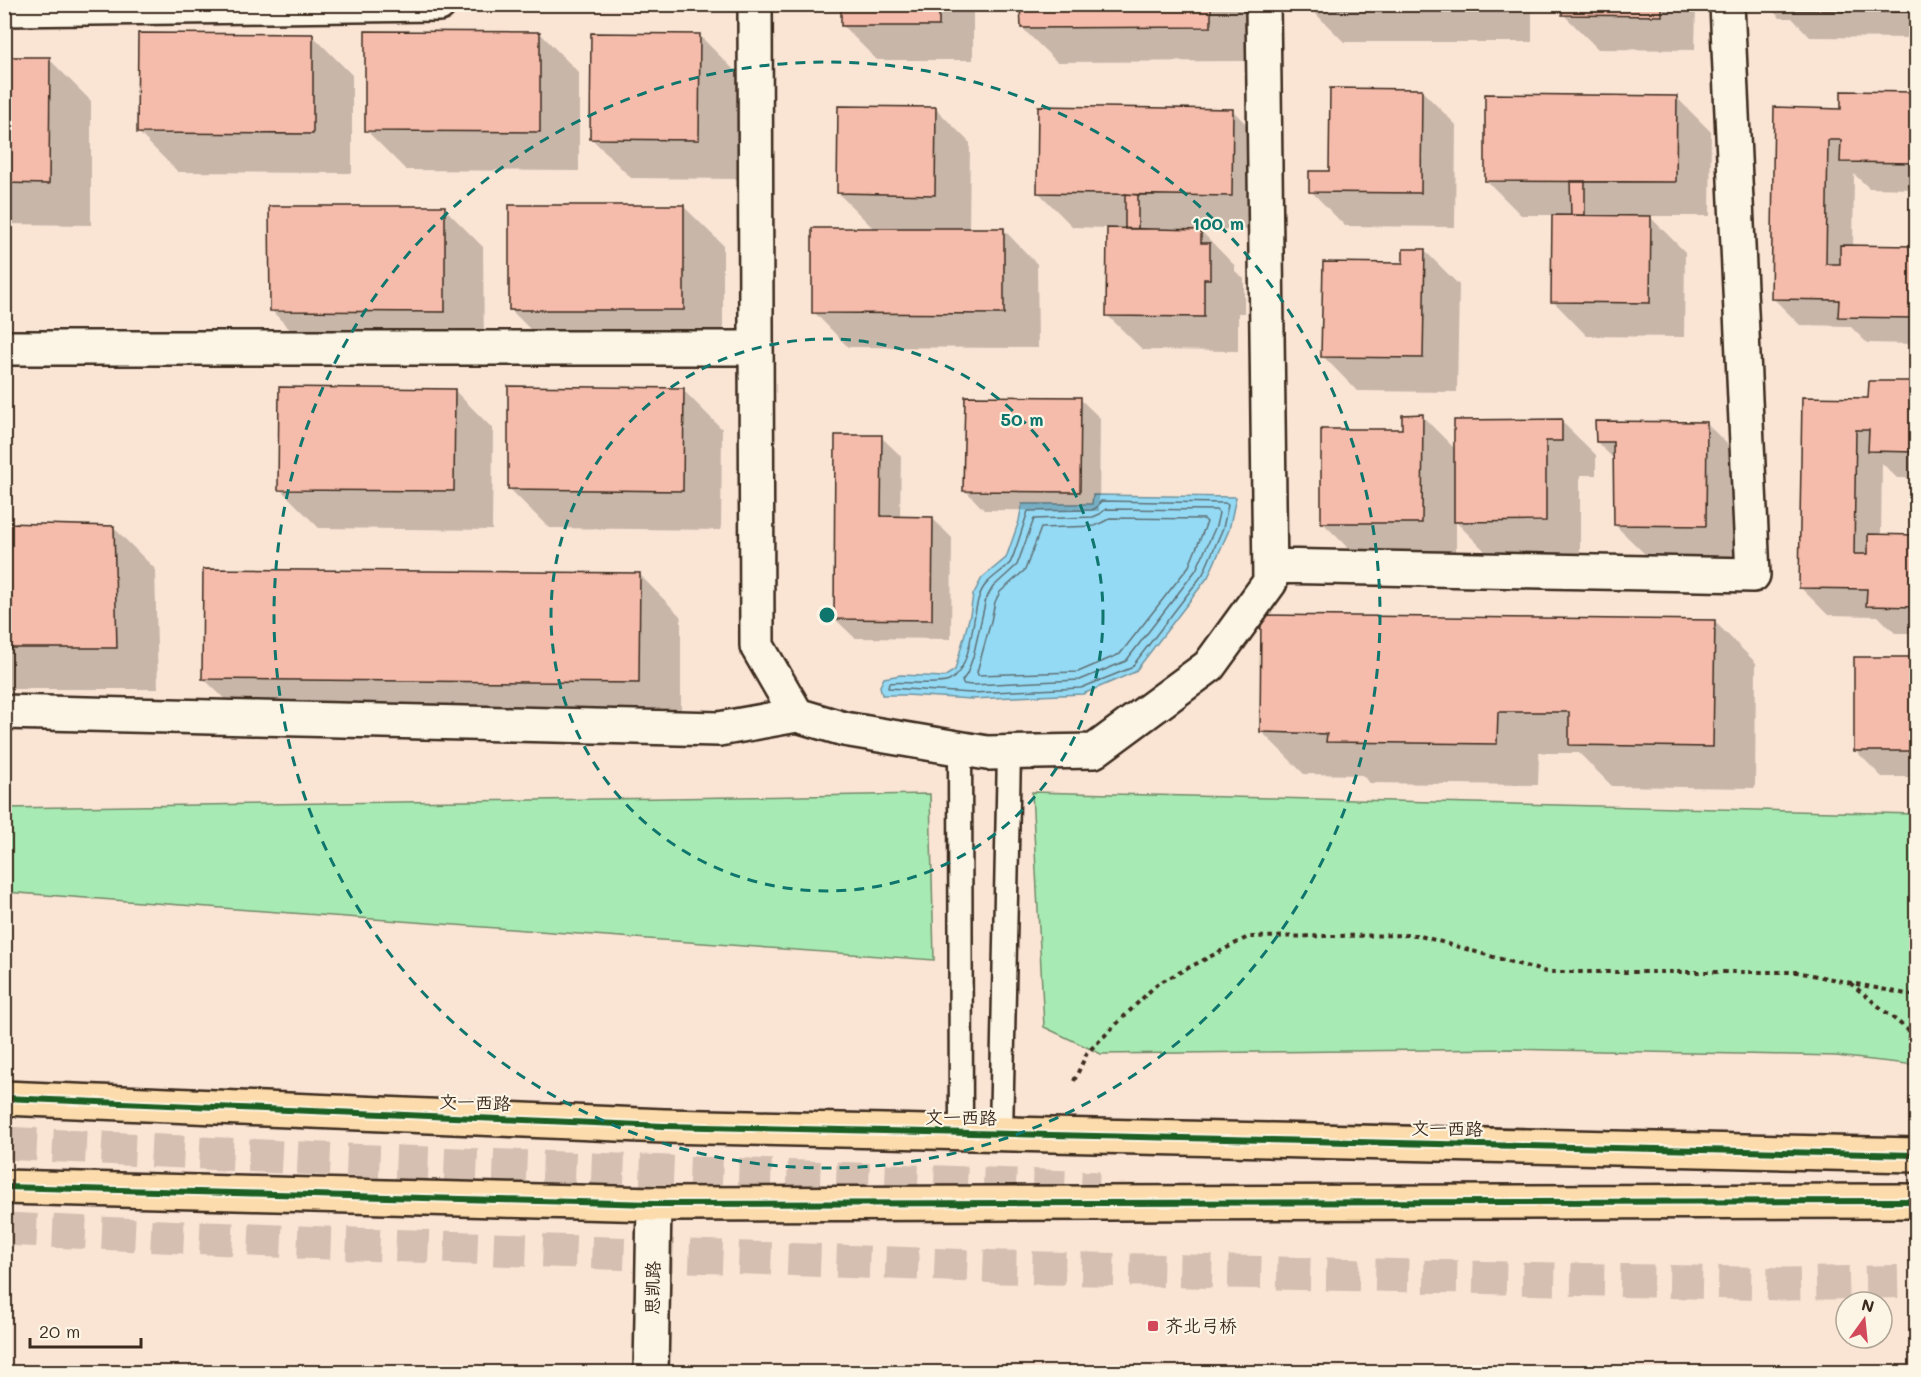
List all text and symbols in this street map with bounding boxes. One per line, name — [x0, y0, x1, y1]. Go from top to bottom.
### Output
text: 100 m — [1192, 211, 1244, 235]
text: 50 m — [1001, 407, 1043, 431]
centre of rings — [817, 605, 837, 625]
street label: 文一西路 — [439, 1089, 511, 1115]
street label: 文一西路 — [925, 1104, 997, 1130]
street label: 文一西路 — [1411, 1115, 1483, 1141]
street label: 思凯路 — [640, 1261, 664, 1315]
north arrow — [1834, 1290, 1894, 1350]
text: N — [1859, 1293, 1877, 1317]
scale bar — [30, 1311, 141, 1349]
place label: 齐北弓桥 — [1165, 1313, 1237, 1337]
text: 20 m — [39, 1319, 80, 1343]
marker: 齐北弓桥 — [1146, 1319, 1160, 1333]

